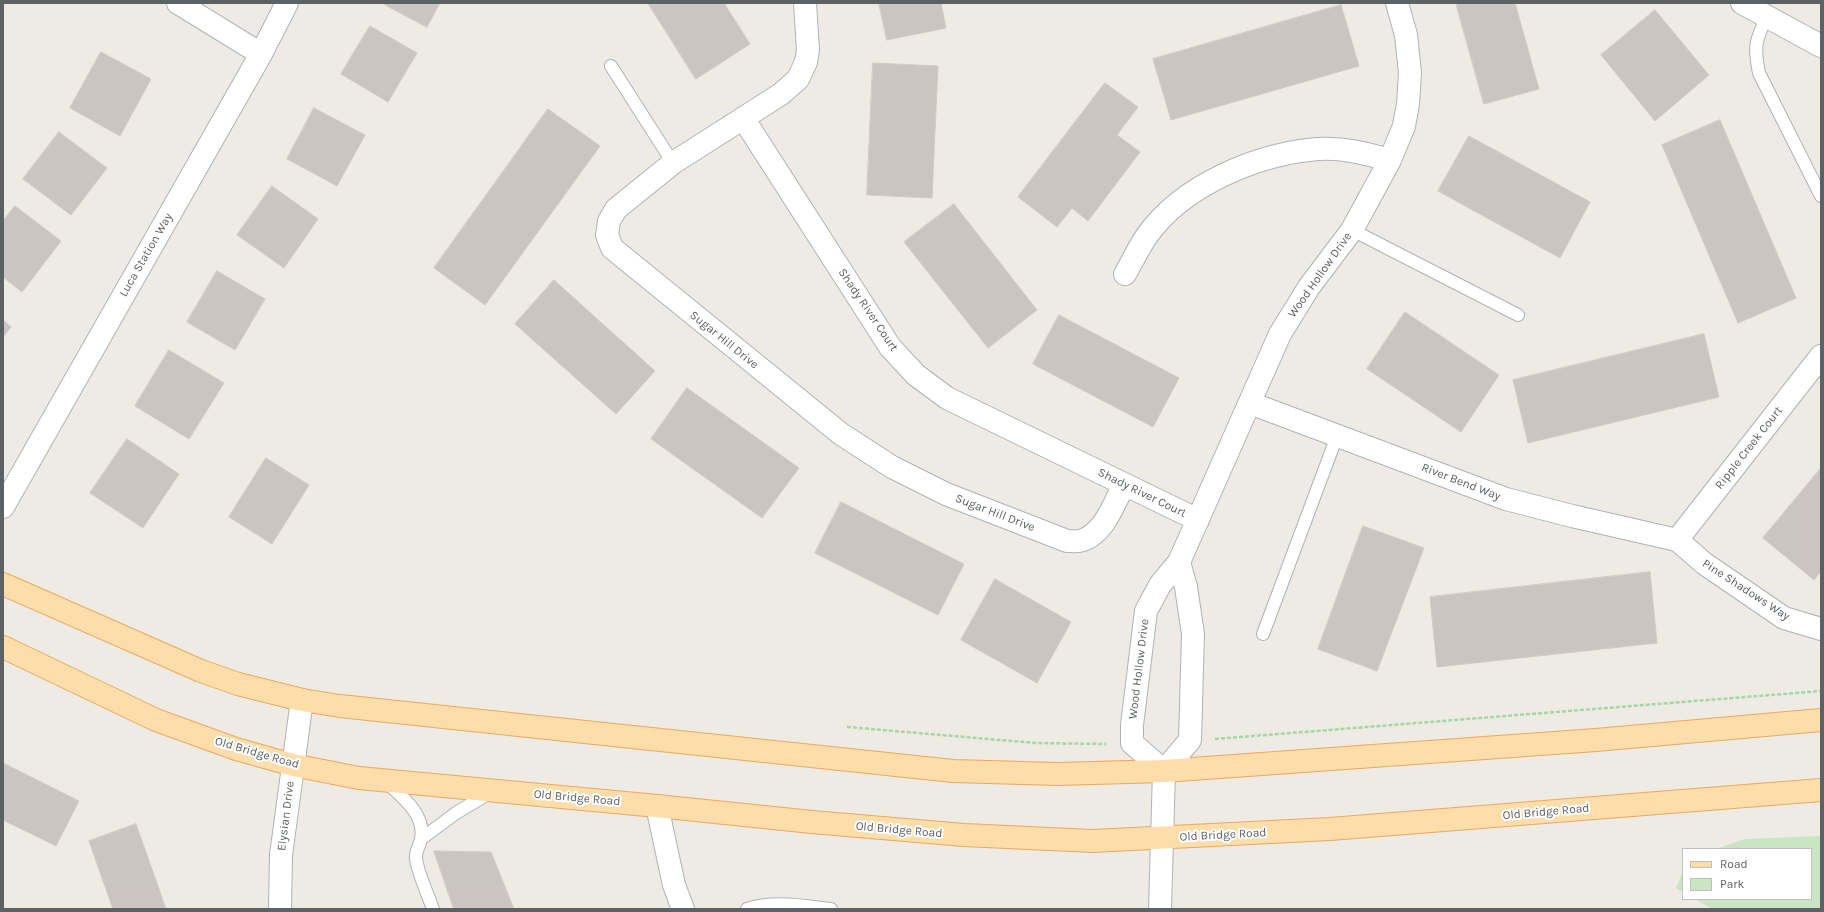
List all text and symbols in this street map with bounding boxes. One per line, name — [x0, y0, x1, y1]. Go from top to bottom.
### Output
street label: Luca Station Way — [116, 211, 176, 299]
street label: Wood Hollow Drive — [1285, 230, 1355, 320]
street label: Shady River Court — [835, 266, 901, 354]
street label: Sugar Hill Drive — [687, 308, 761, 372]
street label: Ripple Creek Court — [1712, 404, 1786, 492]
street label: River Bend Way — [1419, 460, 1503, 504]
street label: Shady River Court — [1095, 465, 1189, 521]
street label: Sugar Hill Drive — [953, 491, 1037, 535]
street label: Pine Shadows Way — [1699, 556, 1793, 624]
street label: Wood Hollow Drive — [1126, 618, 1152, 720]
street label: Old Bridge Road — [213, 734, 301, 772]
street label: Elysian Drive — [275, 780, 297, 852]
street label: Old Bridge Road — [533, 787, 621, 809]
street label: Old Bridge Road — [1502, 801, 1590, 823]
street label: Old Bridge Road — [855, 819, 943, 841]
street label: Old Bridge Road — [1179, 826, 1267, 844]
legend — [1682, 848, 1812, 900]
text: Road — [1720, 857, 1748, 871]
text: Park — [1720, 877, 1744, 891]

